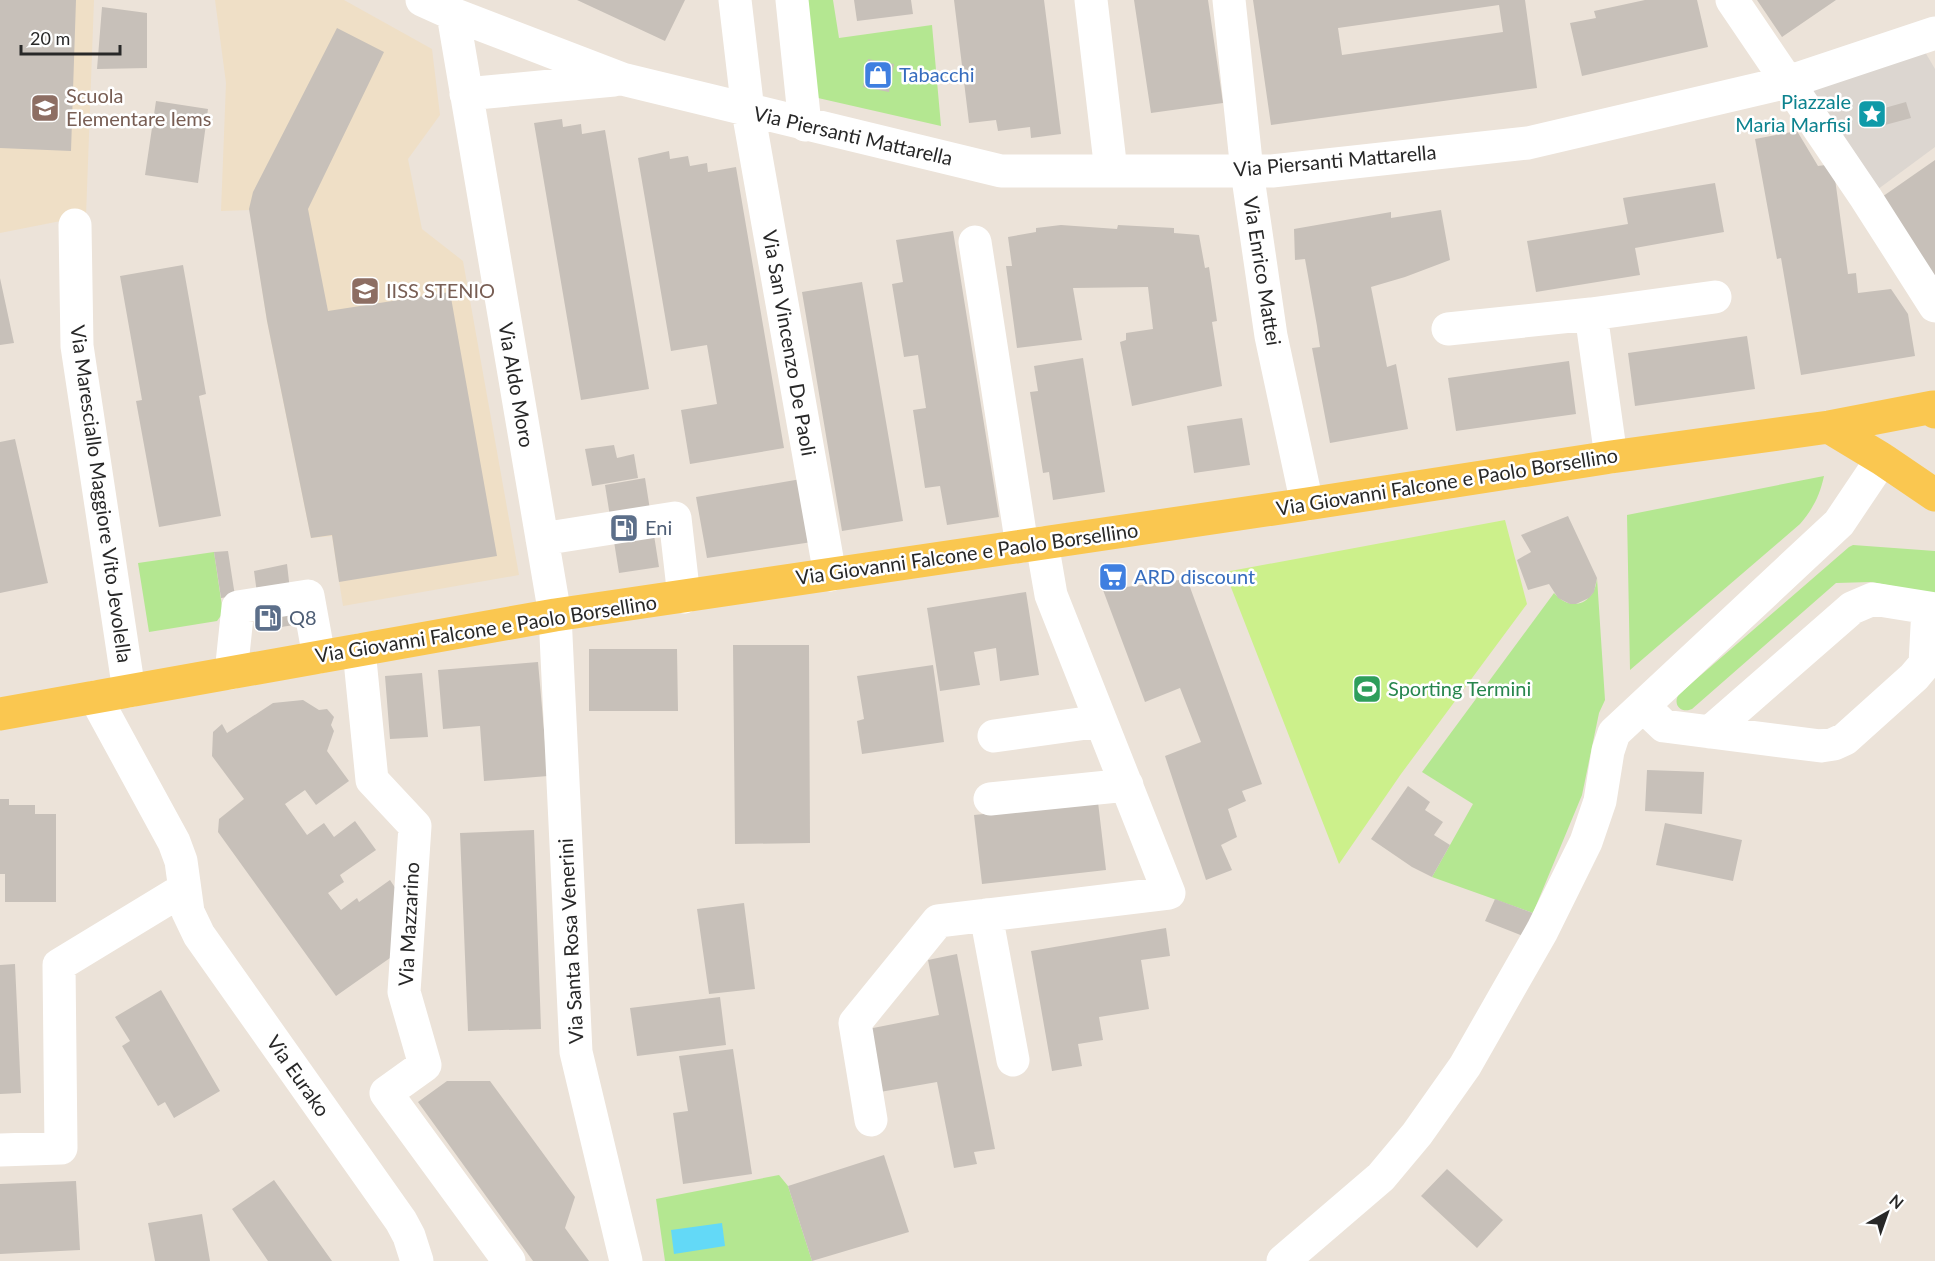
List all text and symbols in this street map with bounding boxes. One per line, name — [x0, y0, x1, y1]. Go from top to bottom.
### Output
scale bar — [21, 18, 120, 56]
text: 20 m — [30, 27, 70, 49]
shop icon: Tabacchi — [862, 59, 894, 91]
place label: Tabacchi — [899, 62, 975, 86]
place label: Scuola Elementare Iems — [66, 83, 211, 130]
place label: Piazzale Maria Marfisi — [1735, 89, 1851, 136]
school or university icon: Scuola Elementare Iems — [29, 92, 61, 124]
place icon: Piazzale Maria Marfisi — [1856, 98, 1888, 130]
street label: Via Piersanti Mattarella — [751, 100, 955, 170]
street label: Via Piersanti Mattarella — [1233, 139, 1437, 181]
street label: Via Enrico Mattei — [1239, 194, 1287, 347]
street label: Via San Vincenzo De Paoli — [758, 228, 822, 458]
school or university icon: IISS STENIO — [349, 275, 381, 307]
place label: IISS STENIO — [386, 278, 495, 302]
street label: Via Aldo Moro — [494, 320, 540, 449]
street label: Via Maresciallo Maggiore Vito Jevolella — [66, 324, 138, 664]
street label: Via Giovanni Falcone e Paolo Borsellino — [1274, 442, 1619, 520]
fuel station icon: Eni — [608, 512, 640, 544]
place label: Eni — [645, 515, 672, 539]
street label: Via Giovanni Falcone e Paolo Borsellino — [794, 517, 1140, 589]
supermarket icon: ARD discount — [1097, 561, 1129, 593]
place label: ARD discount — [1134, 564, 1255, 588]
street label: Via Giovanni Falcone e Paolo Borsellino — [313, 589, 658, 667]
fuel station icon: Q8 — [252, 602, 284, 634]
place label: Q8 — [289, 605, 317, 629]
sports icon: Sporting Termini — [1351, 673, 1383, 705]
place label: Sporting Termini — [1388, 676, 1531, 700]
street label: Via Santa Rosa Venerini — [553, 838, 587, 1044]
street label: Via Mazzarino — [393, 861, 423, 987]
street label: Via Eurako — [262, 1030, 336, 1121]
north arrow — [1857, 1183, 1917, 1243]
text: N — [1886, 1190, 1908, 1212]

